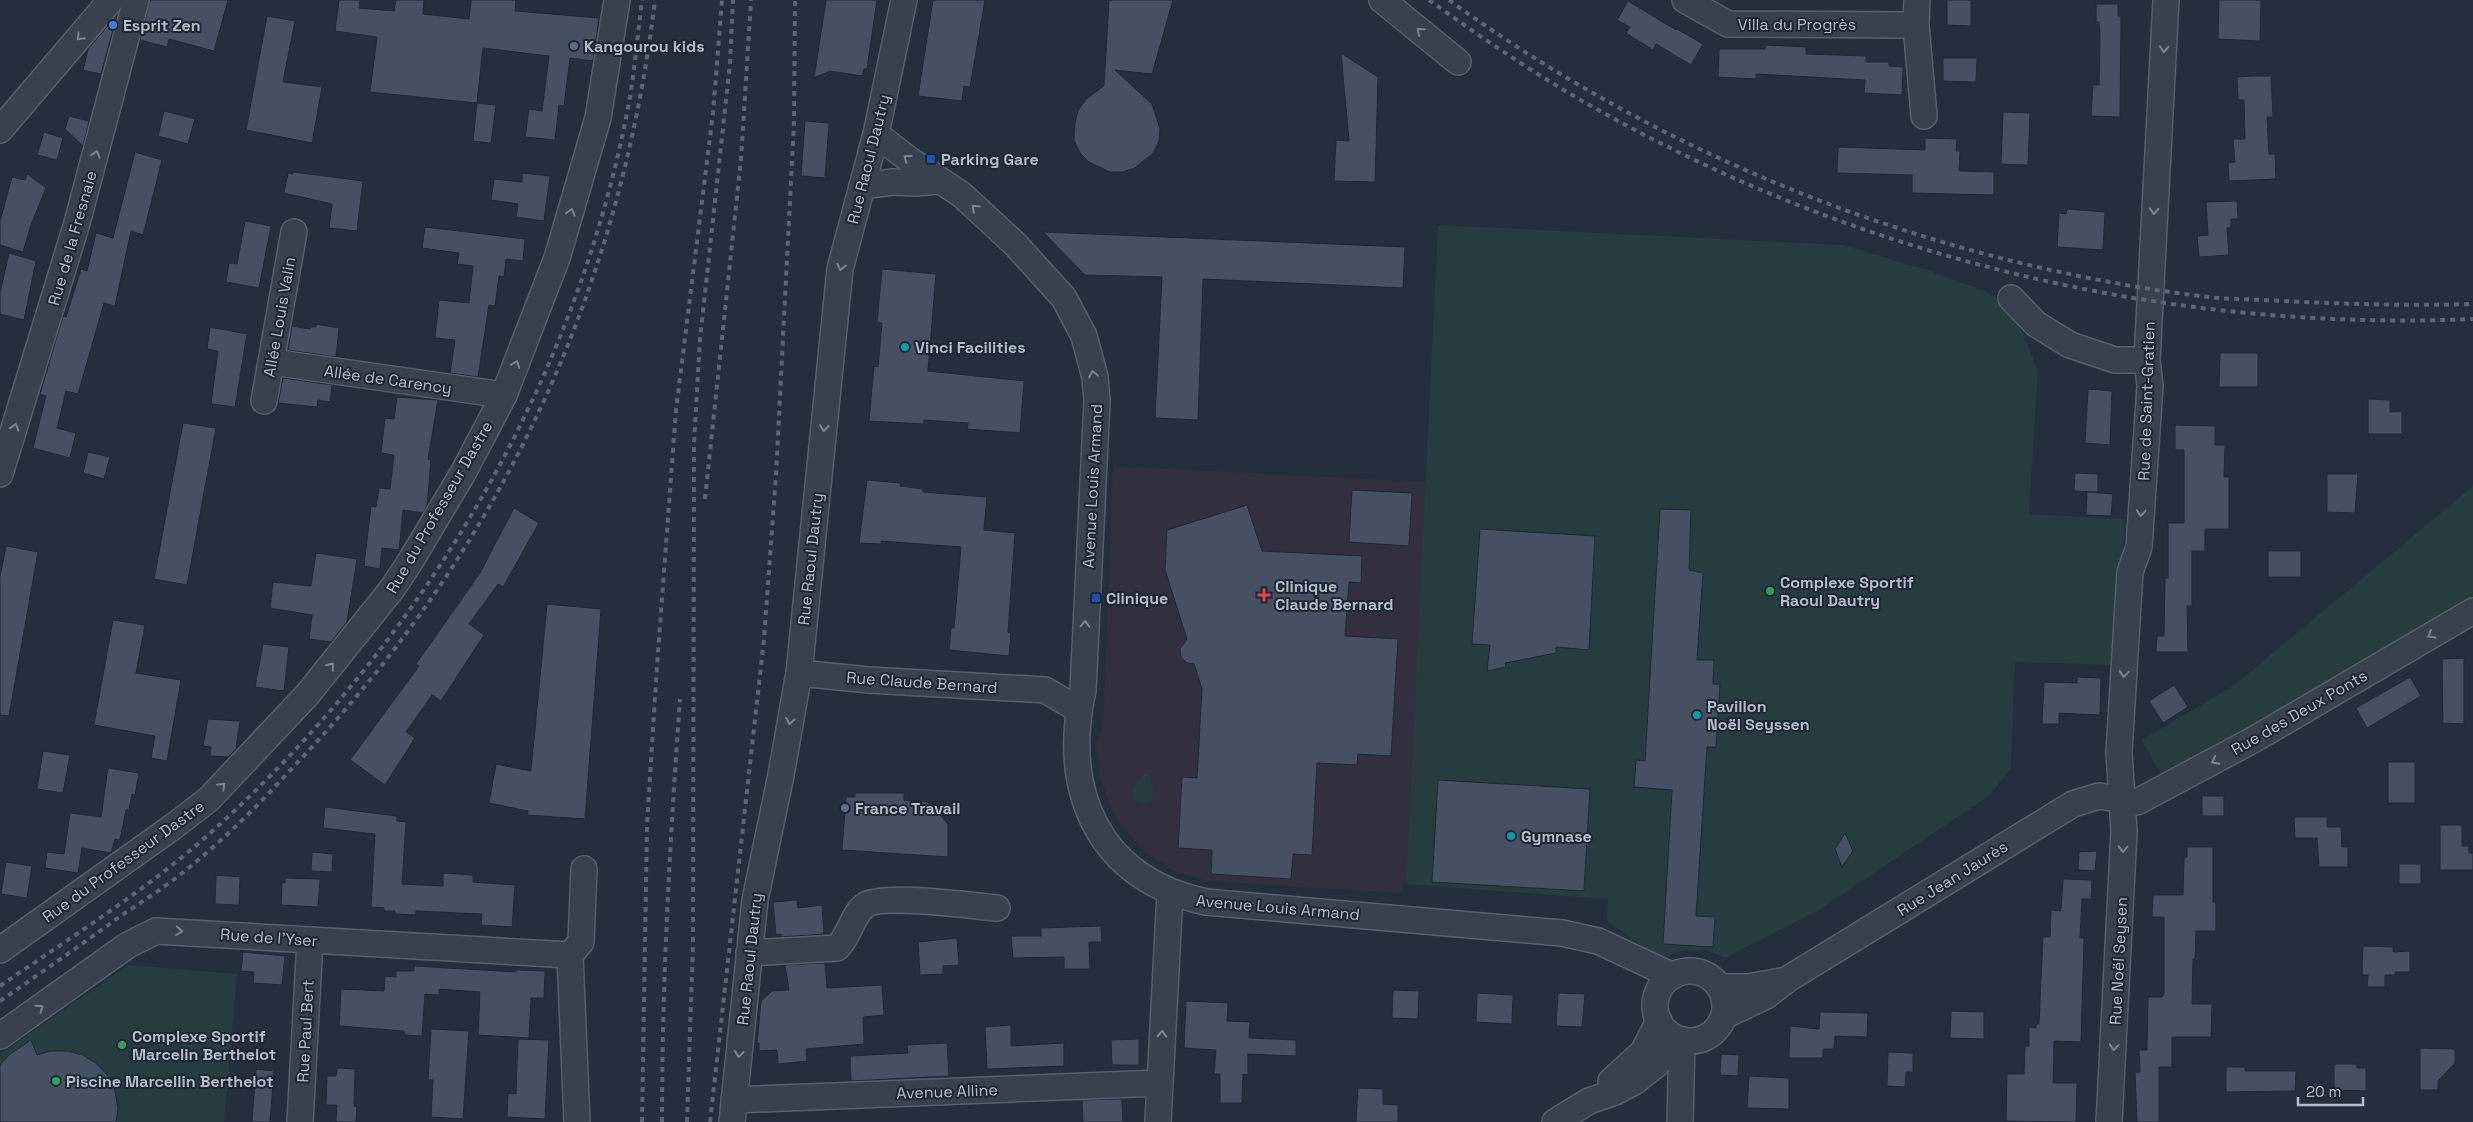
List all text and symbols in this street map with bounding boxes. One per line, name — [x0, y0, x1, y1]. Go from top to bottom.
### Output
street label: Villa du Progrès — [1738, 14, 1856, 35]
place label: Esprit Zen — [123, 15, 201, 36]
marker: Esprit Zen — [107, 19, 119, 31]
one-way arrow — [1417, 28, 1426, 36]
one-way arrow — [76, 31, 85, 40]
place label: Kangourou kids — [584, 36, 705, 57]
marker: Kangourou kids — [568, 40, 580, 52]
one-way arrow — [2158, 45, 2169, 53]
street label: Rue Raoul Dautry — [842, 92, 895, 226]
place label: Parking Gare — [941, 149, 1039, 170]
one-way arrow — [90, 150, 101, 159]
marker: Parking Gare — [925, 153, 937, 165]
one-way arrow — [903, 155, 913, 164]
street label: Rue de la Fresnaie — [43, 168, 102, 308]
one-way arrow — [972, 205, 981, 214]
one-way arrow — [2149, 207, 2160, 215]
one-way arrow — [565, 208, 575, 216]
street label: Allée Louis Valin — [259, 255, 300, 379]
one-way arrow — [836, 262, 847, 271]
street label: Rue de Saint-Gratien — [2133, 321, 2160, 481]
place label: Vinci Facilities — [915, 337, 1026, 358]
marker: Vinci Facilities — [899, 341, 911, 353]
street label: Allée de Carency — [323, 360, 453, 399]
one-way arrow — [509, 360, 520, 369]
one-way arrow — [1089, 370, 1099, 379]
street label: Avenue Louis Armand — [1078, 403, 1107, 569]
street label: Rue du Professeur Dastre — [381, 417, 497, 597]
one-way arrow — [9, 424, 19, 432]
one-way arrow — [819, 424, 830, 432]
street label: Rue Raoul Dautry — [793, 492, 828, 626]
one-way arrow — [2136, 509, 2147, 517]
place label: Complexe Sportif Raoul Dautry — [1780, 572, 1914, 611]
place label: Clinique Claude Bernard — [1275, 576, 1394, 615]
marker: Complexe Sportif Raoul Dautry — [1764, 585, 1776, 597]
place label: Clinique — [1106, 588, 1168, 609]
marker: Clinique Claude Bernard — [1257, 588, 1271, 602]
marker: Clinique — [1090, 592, 1102, 604]
one-way arrow — [1080, 620, 1091, 628]
one-way arrow — [2427, 629, 2436, 639]
one-way arrow — [325, 662, 334, 672]
street label: Rue des Deux Ponts — [2227, 665, 2371, 760]
street label: Rue Claude Bernard — [846, 667, 998, 698]
one-way arrow — [2118, 670, 2129, 678]
place label: Pavillon Noël Seyssen — [1707, 696, 1810, 735]
marker: Pavillon Noël Seyssen — [1691, 709, 1703, 721]
one-way arrow — [786, 716, 796, 725]
one-way arrow — [2211, 754, 2220, 764]
one-way arrow — [216, 782, 225, 791]
street label: Rue du Professeur Dastre — [38, 795, 209, 927]
place label: France Travail — [855, 798, 961, 819]
marker: France Travail — [839, 802, 851, 814]
place label: Gymnase — [1521, 826, 1592, 847]
marker: Gymnase — [1505, 830, 1517, 842]
street label: Rue Jean Jaurès — [1893, 836, 2012, 921]
one-way arrow — [2117, 846, 2128, 854]
street label: Avenue Louis Armand — [1195, 890, 1361, 925]
street label: Rue Raoul Dautry — [732, 892, 767, 1026]
street label: Rue Noël Seysen — [2105, 896, 2132, 1026]
street label: Rue de l'Yser — [219, 924, 318, 951]
one-way arrow — [175, 926, 183, 937]
street label: Rue Paul Bert — [292, 979, 319, 1083]
one-way arrow — [34, 1005, 44, 1014]
place label: Complexe Sportif Marcelin Berthelot — [132, 1026, 276, 1065]
one-way arrow — [1156, 1030, 1167, 1038]
marker: Complexe Sportif Marcelin Berthelot — [116, 1039, 128, 1051]
one-way arrow — [2108, 1043, 2119, 1051]
one-way arrow — [734, 1050, 745, 1058]
place label: Piscine Marcellin Berthelot — [66, 1071, 273, 1092]
scale bar — [2298, 1074, 2363, 1106]
marker: Piscine Marcellin Berthelot — [50, 1075, 62, 1087]
street label: Avenue Alline — [896, 1079, 998, 1104]
text: 20 m — [2306, 1082, 2341, 1101]

